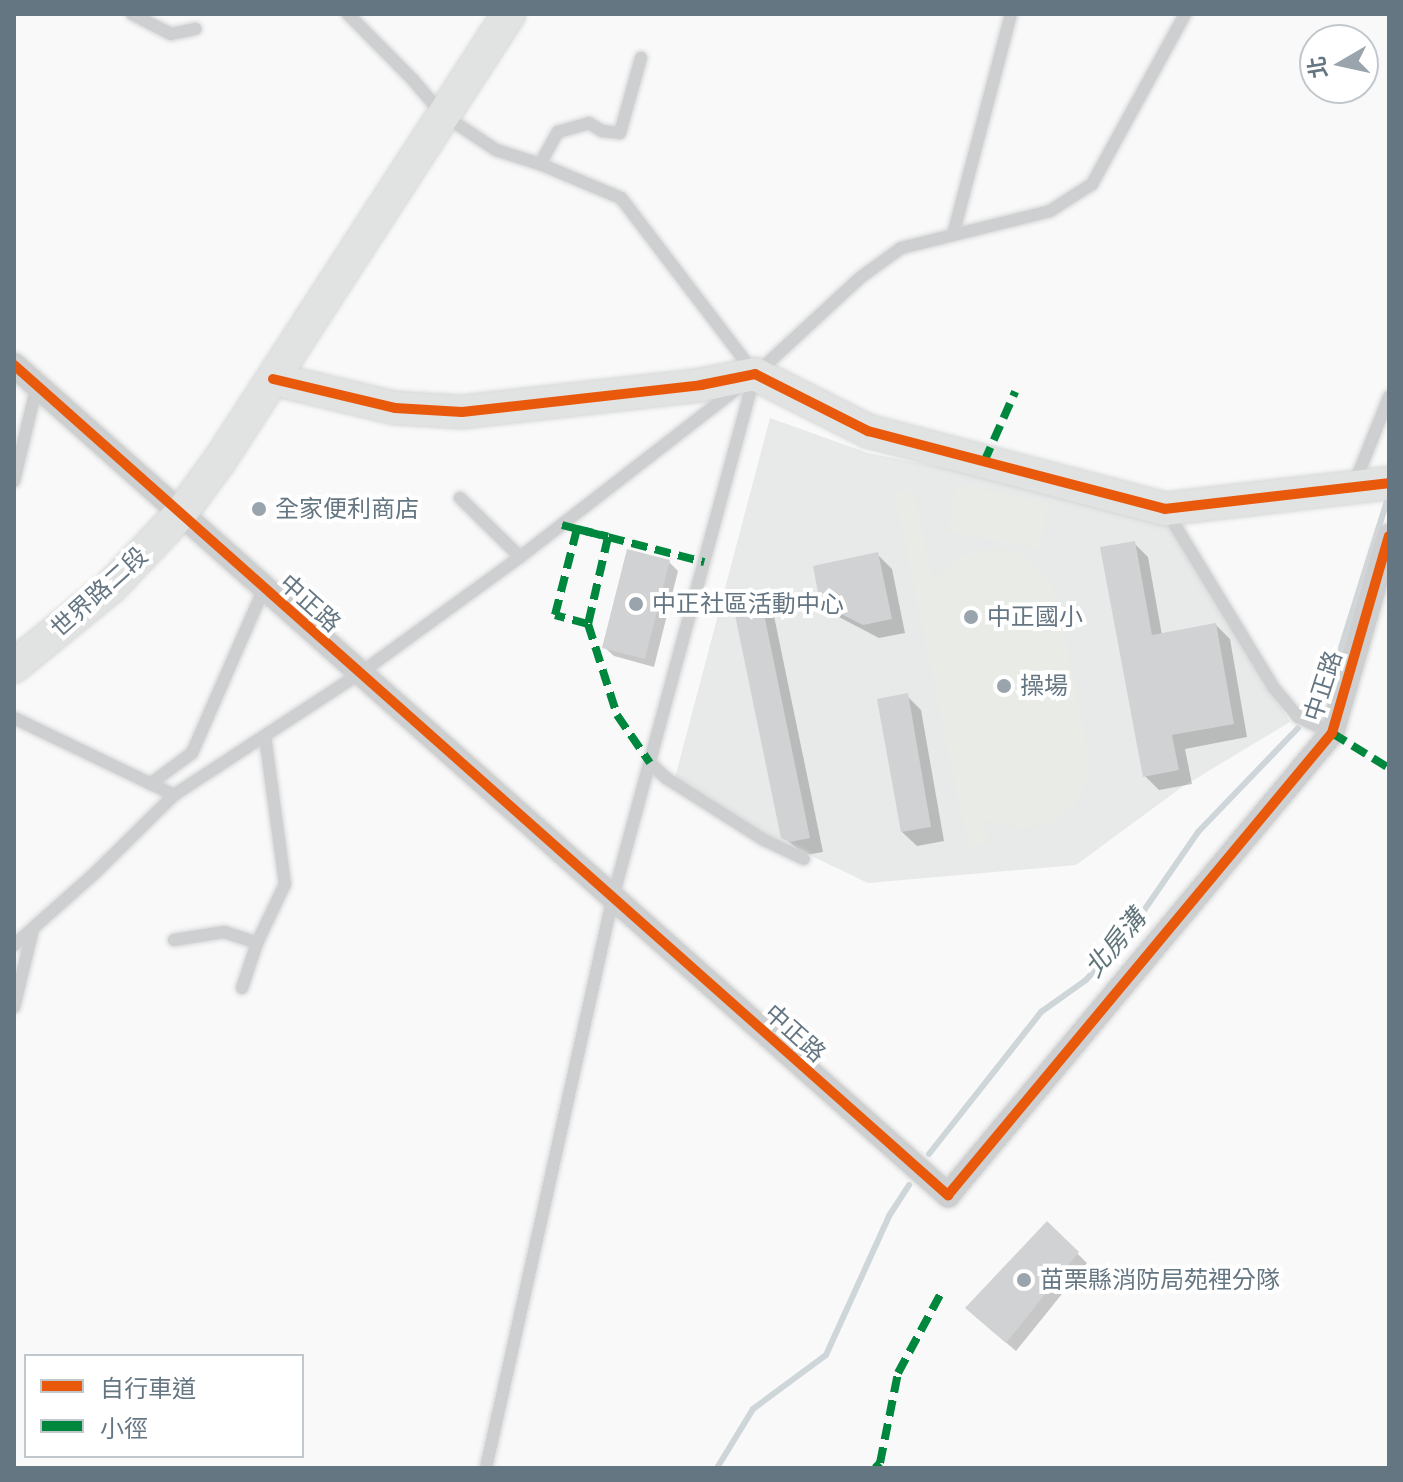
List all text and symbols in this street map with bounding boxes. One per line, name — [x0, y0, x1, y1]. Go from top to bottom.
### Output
north arrow — [1299, 24, 1379, 104]
text: 北 — [1303, 55, 1332, 80]
place label: 全家便利商店 — [275, 495, 419, 523]
marker: 全家便利商店 — [250, 500, 268, 518]
street label: 世界路二段 — [45, 541, 153, 643]
street label: 中正路 — [274, 568, 346, 638]
place label: 中正社區活動中心 — [652, 590, 844, 618]
marker: 中正社區活動中心 — [627, 595, 645, 613]
place label: 中正國小 — [987, 603, 1083, 631]
marker: 中正國小 — [962, 608, 980, 626]
street label: 中正路 — [1298, 647, 1348, 725]
place label: 操場 — [1020, 672, 1068, 700]
marker: 操場 — [995, 677, 1013, 695]
water label: 北房溝 — [1078, 903, 1152, 983]
street label: 中正路 — [759, 998, 831, 1068]
place label: 苗栗縣消防局苑裡分隊 — [1040, 1266, 1280, 1294]
marker: 苗栗縣消防局苑裡分隊 — [1015, 1271, 1033, 1289]
legend — [24, 1354, 304, 1458]
text: 自行車道 — [100, 1374, 196, 1402]
text: 小徑 — [100, 1414, 148, 1442]

